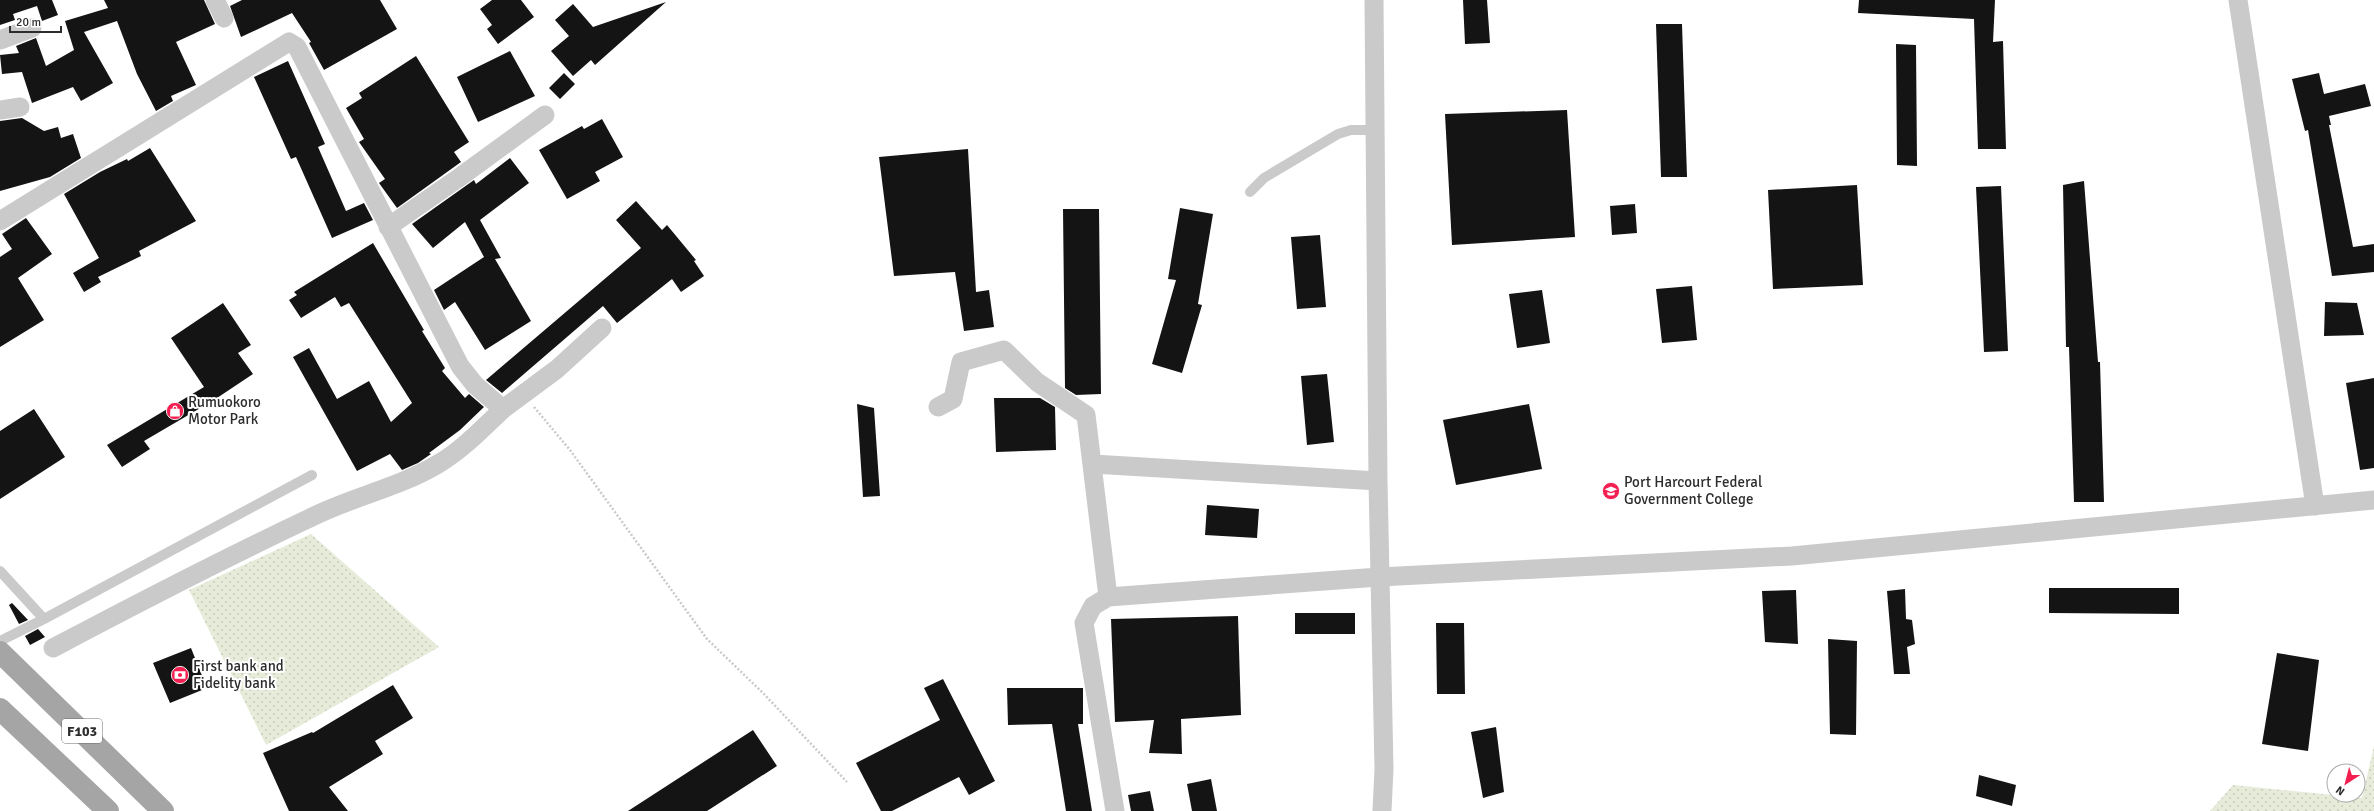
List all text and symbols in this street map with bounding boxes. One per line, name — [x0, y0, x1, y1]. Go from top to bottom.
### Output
scale bar — [10, 8, 61, 34]
text: 20 m — [16, 15, 41, 30]
place label: Rumuokoro Motor Park — [188, 393, 261, 428]
shop icon: Rumuokoro Motor Park — [165, 401, 185, 421]
place label: Port Harcourt Federal Government College — [1624, 473, 1762, 508]
school or university icon: Port Harcourt Federal Government College — [1601, 481, 1621, 501]
place label: First bank and Fidelity bank — [193, 657, 284, 692]
bank icon: First bank and Fidelity bank — [170, 665, 190, 685]
road number: F103 — [62, 719, 102, 743]
north arrow — [2326, 763, 2366, 803]
text: N — [2333, 783, 2347, 798]

